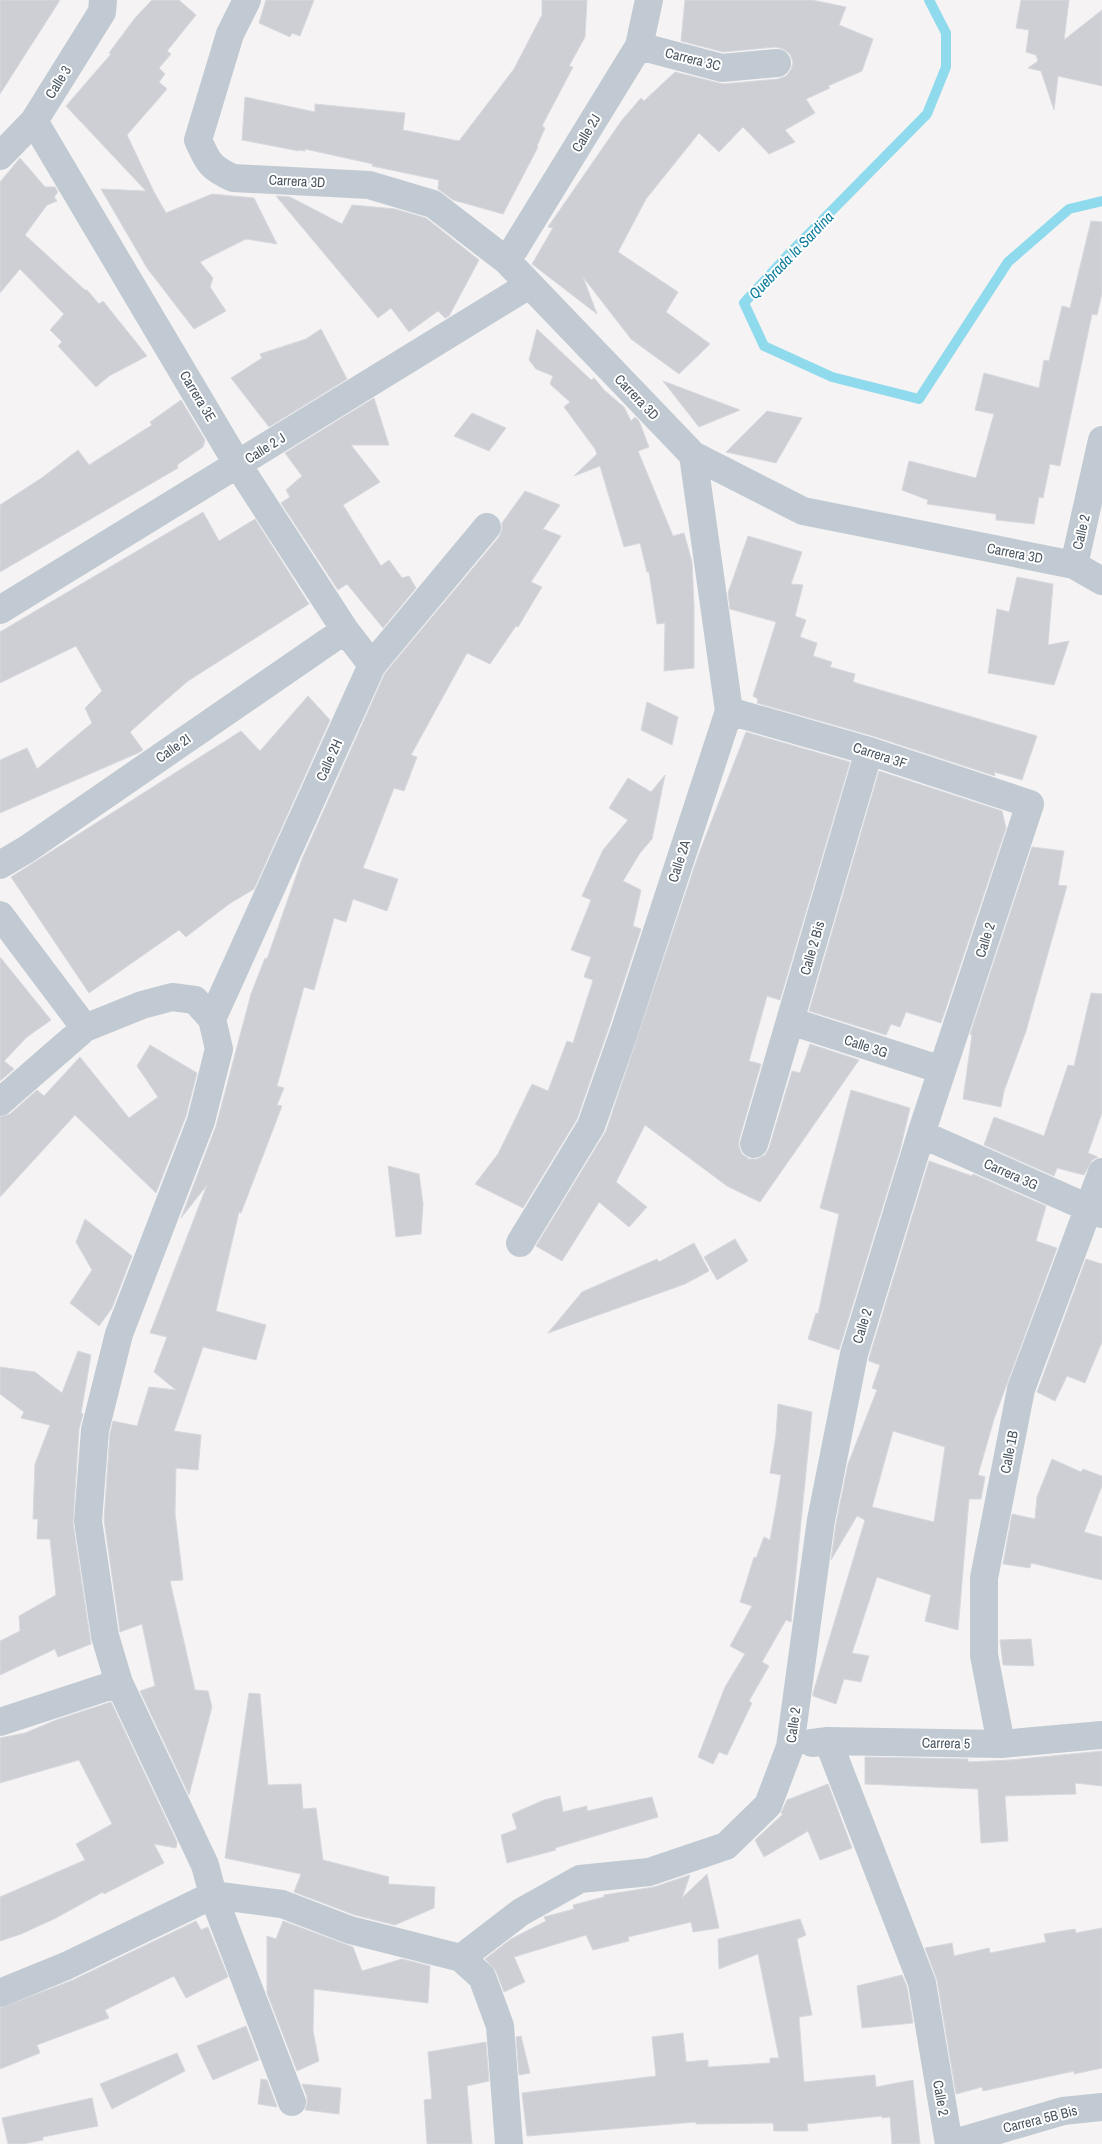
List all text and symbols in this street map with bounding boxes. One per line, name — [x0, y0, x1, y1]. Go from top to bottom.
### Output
street label: Carrera 3C — [663, 43, 723, 75]
street label: Calle 3 — [41, 62, 75, 102]
street label: Calle 2J — [568, 111, 604, 155]
street label: Carrera 3D — [268, 171, 326, 191]
water label: Quebrada la Sardina — [744, 207, 838, 303]
street label: Carrera 3E — [176, 367, 220, 425]
street label: Carrera 3D — [611, 370, 663, 424]
street label: Calle 2 J — [241, 429, 289, 467]
street label: Calle 2 — [1068, 513, 1094, 551]
street label: Carrera 3D — [985, 539, 1045, 567]
street label: Calle 2I — [152, 729, 194, 767]
street label: Calle 2H — [312, 736, 346, 784]
street label: Carrera 3F — [851, 738, 909, 772]
street label: Calle 2A — [664, 837, 694, 884]
street label: Calle 2 Bis — [796, 919, 828, 977]
street label: Calle 2 — [971, 920, 999, 960]
street label: Calle 3G — [842, 1031, 890, 1061]
street label: Carrera 3G — [981, 1154, 1041, 1194]
street label: Calle 2 — [848, 1306, 876, 1346]
street label: Calle 1B — [996, 1429, 1022, 1475]
street label: Calle 2 — [782, 1706, 804, 1744]
street label: Carrera 5 — [922, 1734, 970, 1752]
street label: Calle 2 — [929, 2079, 953, 2117]
street label: Carrera 5B Bis — [1001, 2101, 1079, 2137]

